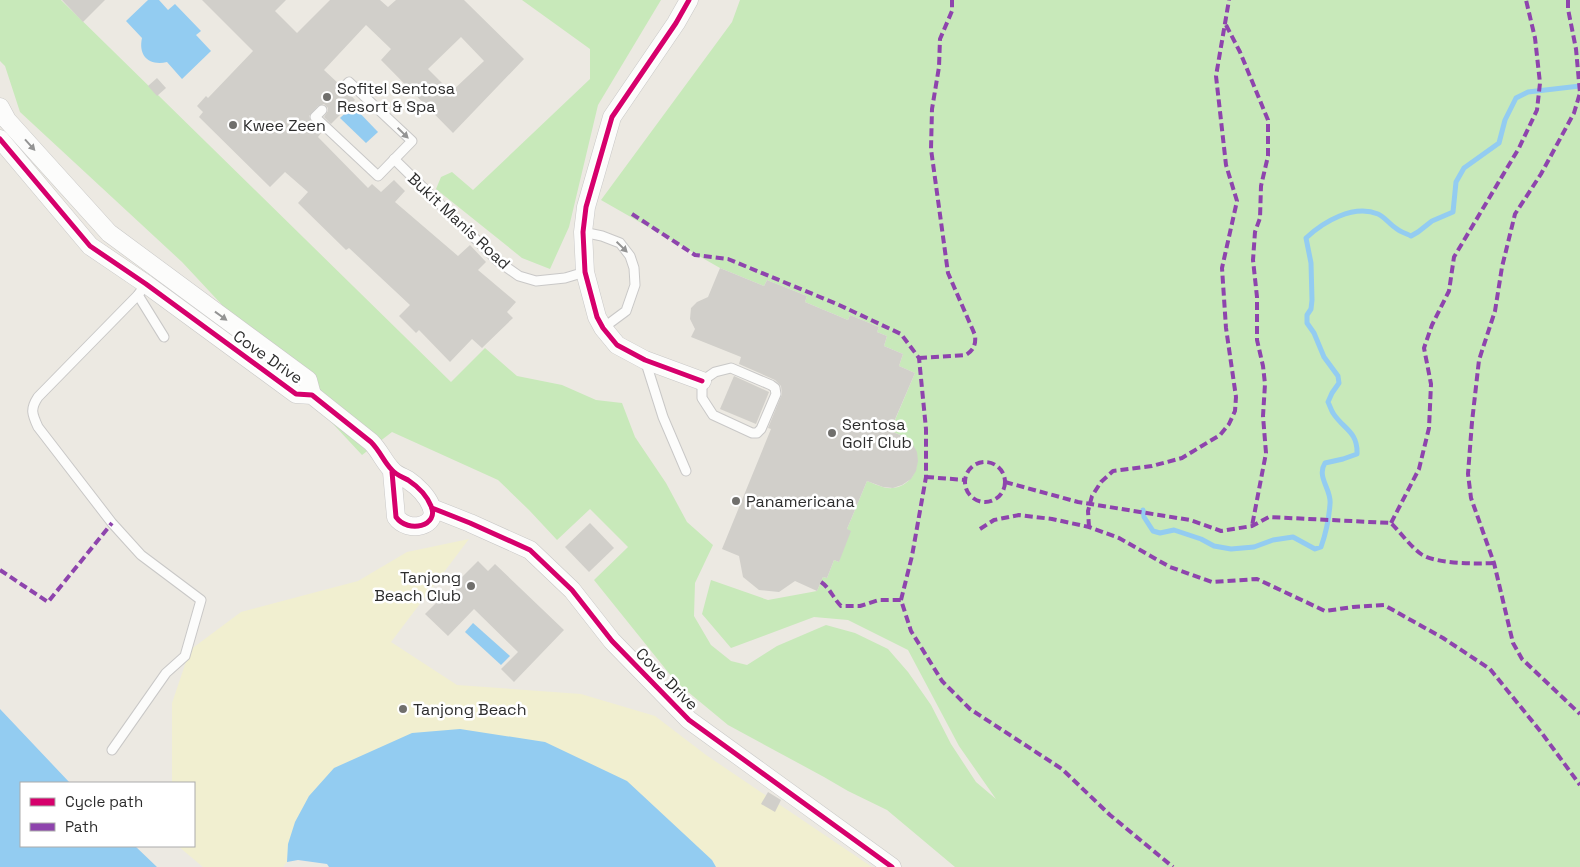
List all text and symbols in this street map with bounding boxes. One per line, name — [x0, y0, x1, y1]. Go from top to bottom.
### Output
place label: Sofitel Sentosa Resort & Spa — [337, 78, 455, 117]
marker: Sofitel Sentosa Resort & Spa — [321, 91, 333, 103]
place label: Kwee Zeen — [243, 115, 326, 136]
marker: Kwee Zeen — [227, 119, 239, 131]
one-way arrow — [397, 127, 409, 139]
one-way arrow — [24, 139, 35, 152]
street label: Bukit Manis Road — [403, 168, 515, 274]
one-way arrow — [616, 241, 628, 253]
one-way arrow — [214, 311, 228, 321]
street label: Cove Drive — [229, 325, 307, 389]
place label: Sentosa Golf Club — [842, 414, 912, 453]
marker: Sentosa Golf Club — [826, 427, 838, 439]
place label: Panamericana — [746, 491, 855, 512]
marker: Panamericana — [730, 495, 742, 507]
place label: Tanjong Beach Club — [374, 567, 461, 606]
marker: Tanjong Beach Club — [465, 580, 477, 592]
street label: Cove Drive — [631, 643, 703, 715]
place label: Tanjong Beach — [413, 699, 526, 720]
marker: Tanjong Beach — [397, 703, 409, 715]
legend — [20, 782, 195, 847]
text: Cycle path — [65, 792, 143, 811]
text: Path — [65, 817, 98, 836]

